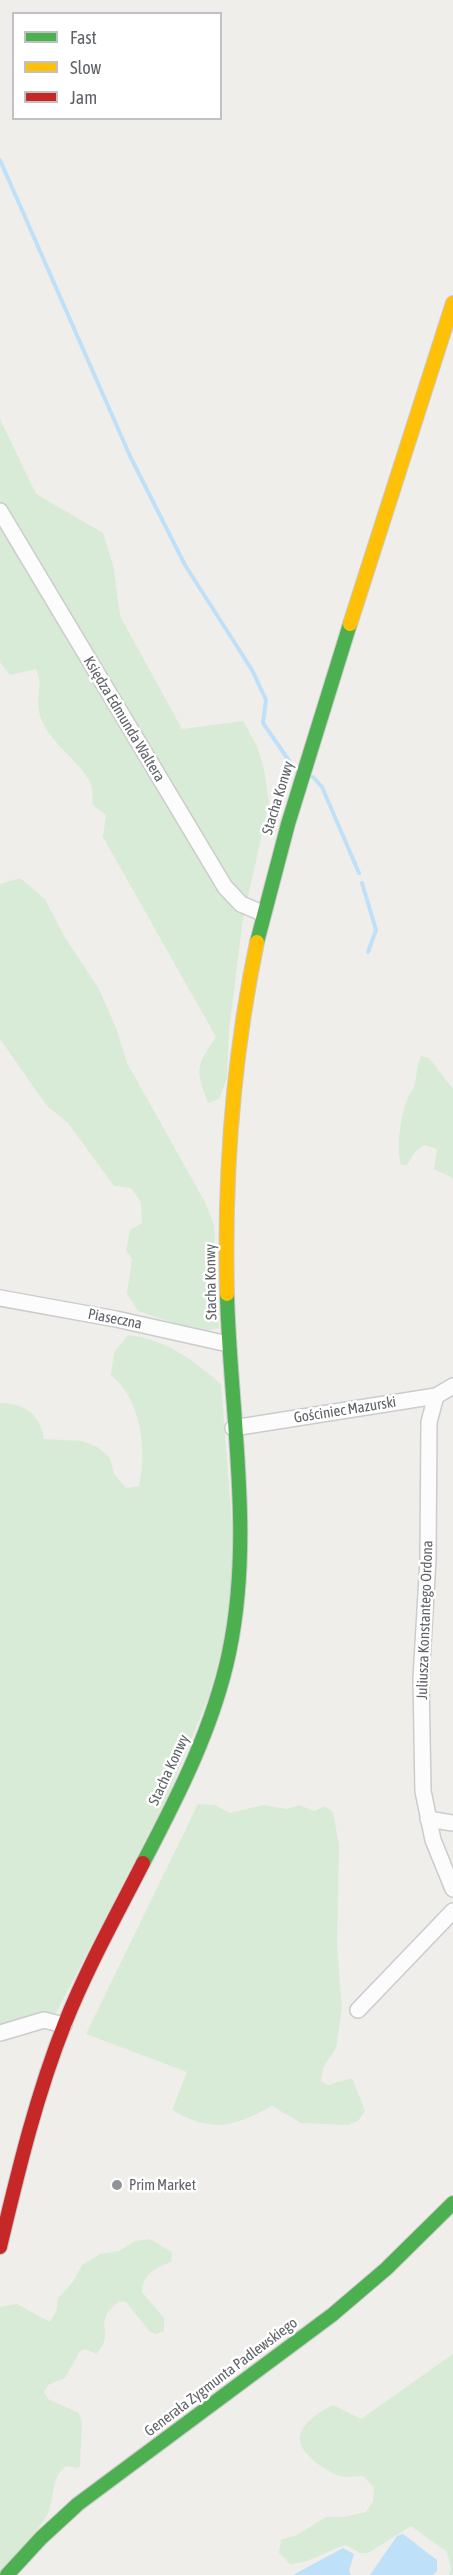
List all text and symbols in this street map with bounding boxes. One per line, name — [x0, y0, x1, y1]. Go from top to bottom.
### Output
legend — [12, 12, 222, 120]
text: Fast — [70, 27, 97, 48]
text: Slow — [70, 57, 101, 78]
text: Jam — [70, 87, 97, 108]
street label: Księdza Edmunda Waltera — [80, 653, 168, 785]
street label: Stacha Konwy — [258, 759, 298, 837]
street label: Stacha Konwy — [201, 1244, 221, 1320]
street label: Piaseczna — [86, 1305, 144, 1333]
street label: Gościniec Mazurski — [293, 1393, 397, 1427]
street label: Juliusza Konstantego Ordona — [413, 1540, 437, 1700]
street label: Stacha Konwy — [145, 1732, 193, 1808]
place label: Prim Market — [129, 2176, 196, 2194]
marker: Prim Market — [110, 2178, 124, 2192]
street label: Generała Zygmunta Padlewskiego — [141, 2314, 301, 2440]

